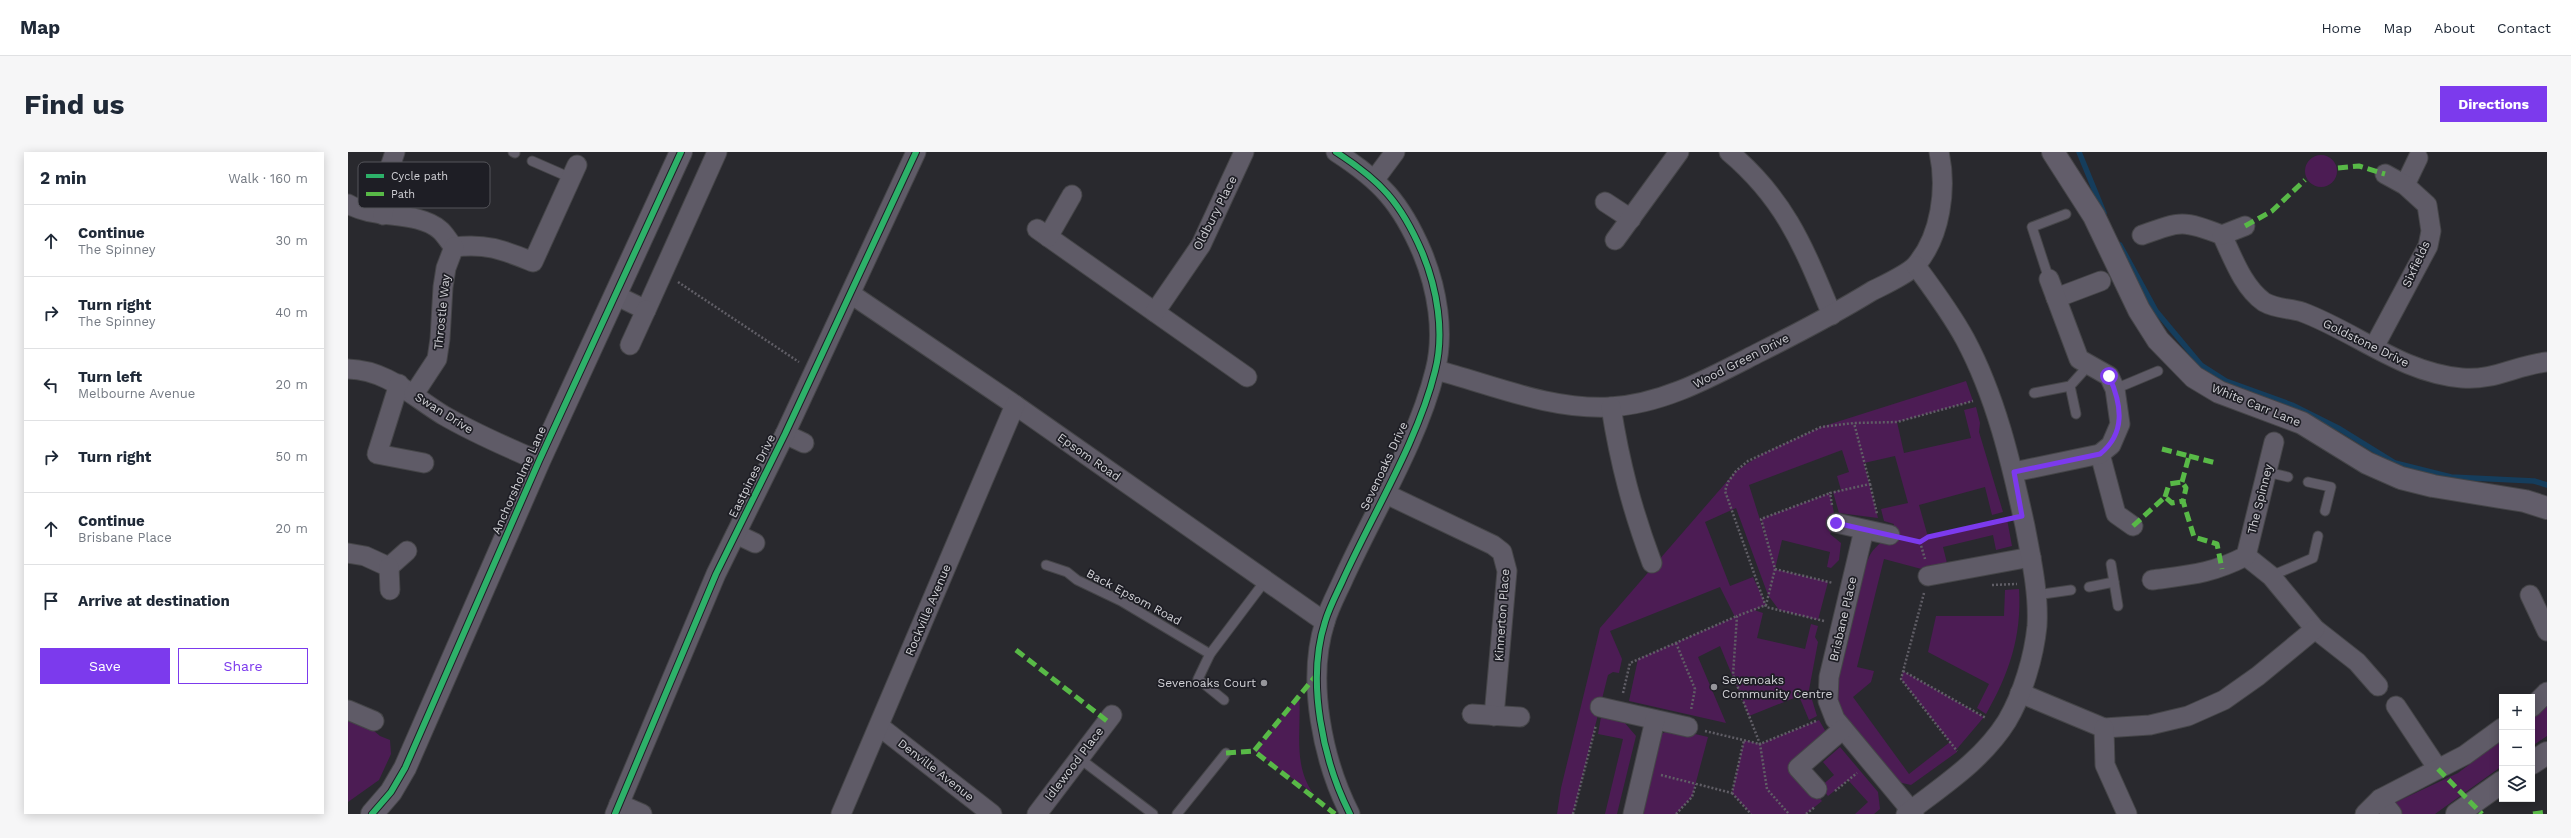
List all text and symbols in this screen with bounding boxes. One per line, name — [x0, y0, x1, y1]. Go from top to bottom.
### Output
text: Map — [20, 16, 60, 39]
text: Home — [2321, 20, 2361, 36]
text: Map — [2383, 20, 2412, 36]
text: About — [2434, 20, 2475, 36]
text: Contact — [2497, 20, 2551, 36]
button: Directions — [2440, 86, 2547, 122]
text: Find us — [24, 88, 124, 121]
legend — [358, 162, 490, 208]
text: 2 min — [40, 168, 86, 188]
text: Cycle path — [391, 170, 448, 183]
text: Walk · 160 m — [228, 171, 308, 186]
street label: Oldbury Place — [1190, 173, 1240, 252]
text: Path — [391, 188, 415, 201]
text: Continue — [78, 224, 145, 242]
icon: ahead — [40, 230, 62, 252]
text: 30 m — [276, 233, 308, 248]
street label: Sixfields — [2399, 239, 2433, 289]
text: The Spinney — [78, 242, 155, 257]
street label: Throstle Way — [431, 273, 453, 350]
text: Turn right — [78, 296, 151, 314]
icon: right — [40, 302, 62, 324]
text: 40 m — [275, 305, 308, 320]
text: The Spinney — [78, 314, 155, 329]
street label: Goldstone Drive — [2321, 316, 2411, 370]
street label: Wood Green Drive — [1691, 331, 1791, 391]
route start — [2100, 367, 2118, 385]
text: Turn left — [78, 368, 142, 386]
icon: left — [40, 374, 62, 396]
text: 20 m — [276, 377, 308, 392]
street label: White Carr Lane — [2209, 381, 2303, 429]
text: Melbourne Avenue — [78, 386, 195, 401]
street label: Swan Drive — [412, 390, 476, 436]
street label: Sevenoaks Drive — [1357, 419, 1411, 512]
street label: Anchorsholme Lane — [489, 424, 549, 536]
street label: Epsom Road — [1055, 430, 1123, 484]
street label: Eastpines Drive — [726, 432, 778, 520]
icon: right — [40, 446, 62, 468]
text: Turn right — [78, 448, 151, 466]
text: 50 m — [276, 449, 308, 464]
street label: The Spinney — [2245, 462, 2276, 535]
text: Continue — [78, 512, 145, 530]
route end — [1827, 514, 1845, 532]
icon: ahead — [40, 518, 62, 540]
text: 20 m — [276, 521, 308, 536]
text: Brisbane Place — [78, 530, 172, 545]
street label: Rockville Avenue — [902, 562, 954, 658]
street label: Back Epsom Road — [1084, 566, 1184, 628]
street label: Kinnerton Place — [1492, 568, 1512, 662]
street label: Brisbane Place — [1826, 575, 1860, 663]
icon: arrive — [40, 590, 62, 612]
text: Arrive at destination — [78, 592, 230, 610]
button: Save — [40, 648, 170, 684]
button: Share — [178, 648, 308, 684]
place label: Sevenoaks Community Centre — [1722, 673, 1833, 701]
place label: Sevenoaks Court — [1157, 676, 1256, 690]
marker: Sevenoaks Court — [1259, 678, 1269, 688]
marker: Sevenoaks Community Centre — [1709, 682, 1719, 692]
map controls — [2499, 694, 2535, 802]
button: + — [2499, 694, 2535, 730]
street label: Idlewood Place — [1042, 724, 1106, 804]
button: − — [2499, 730, 2535, 766]
street label: Denville Avenue — [895, 736, 977, 804]
button: layers — [2499, 766, 2535, 802]

